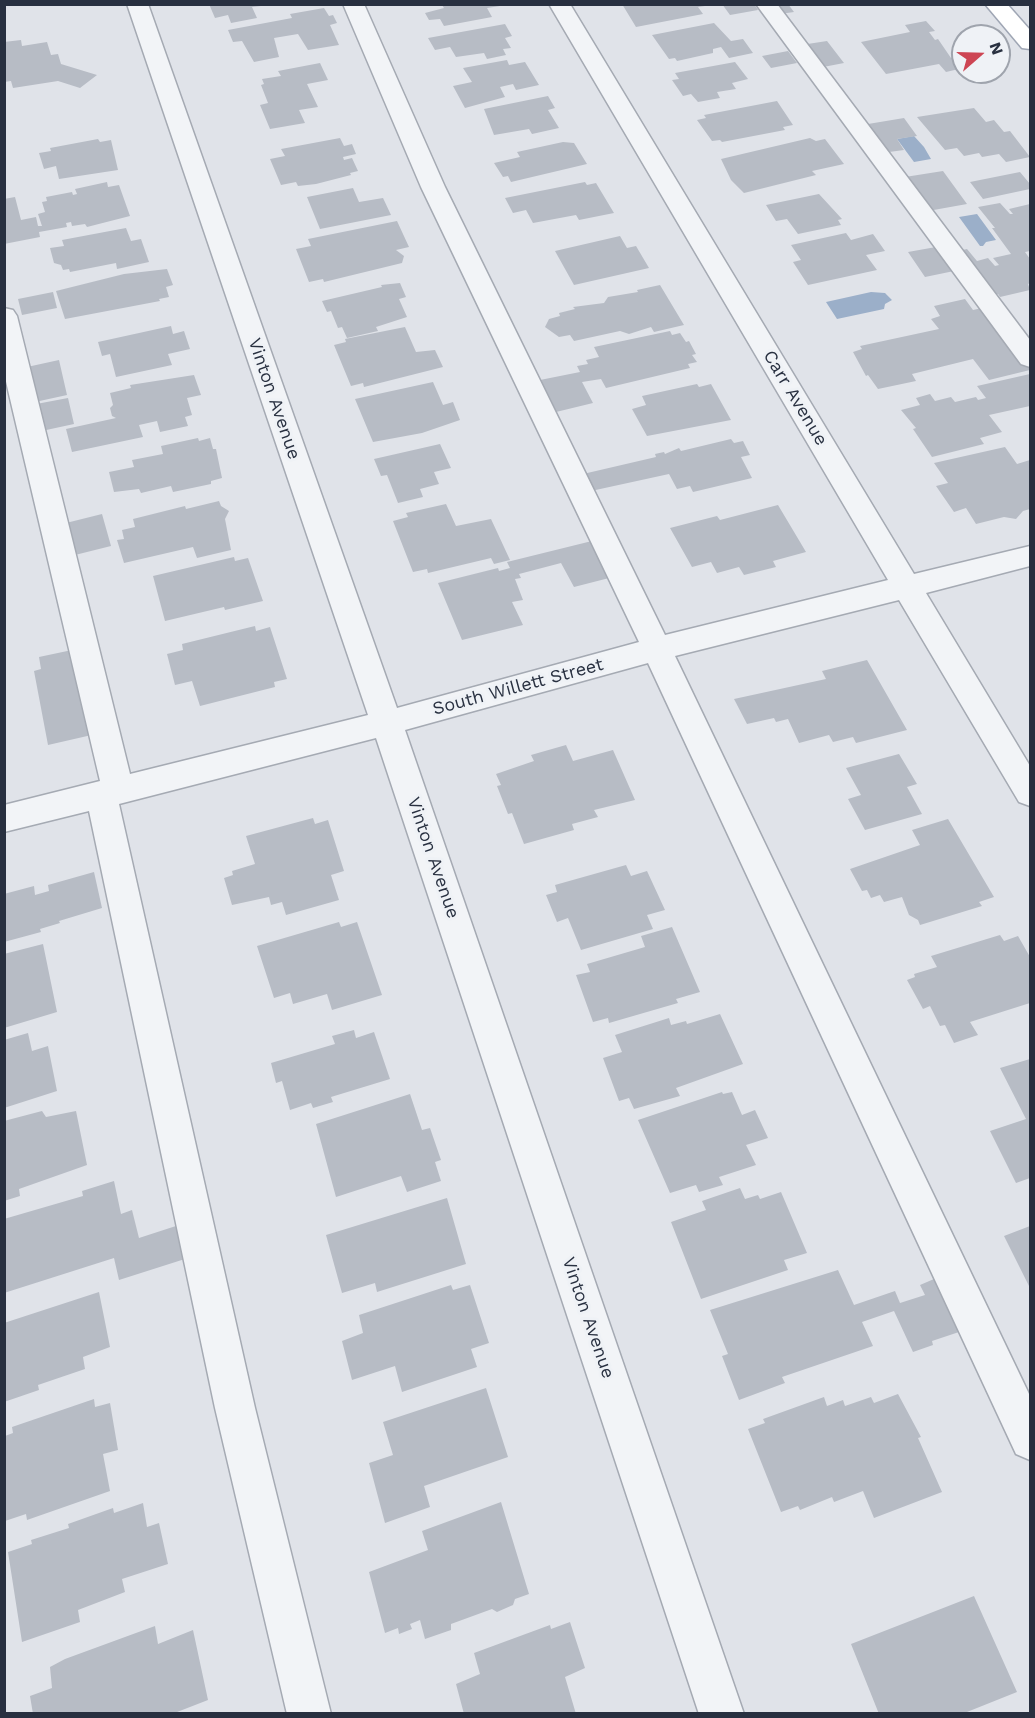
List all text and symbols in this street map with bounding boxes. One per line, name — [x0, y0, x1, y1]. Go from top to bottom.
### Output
north arrow — [951, 24, 1011, 84]
text: N — [986, 40, 1007, 57]
street label: Vinton Avenue — [243, 336, 305, 462]
street label: Carr Avenue — [758, 347, 832, 449]
street label: South Willett Street — [430, 654, 606, 720]
street label: Vinton Avenue — [402, 795, 464, 921]
street label: Vinton Avenue — [557, 1255, 619, 1381]

